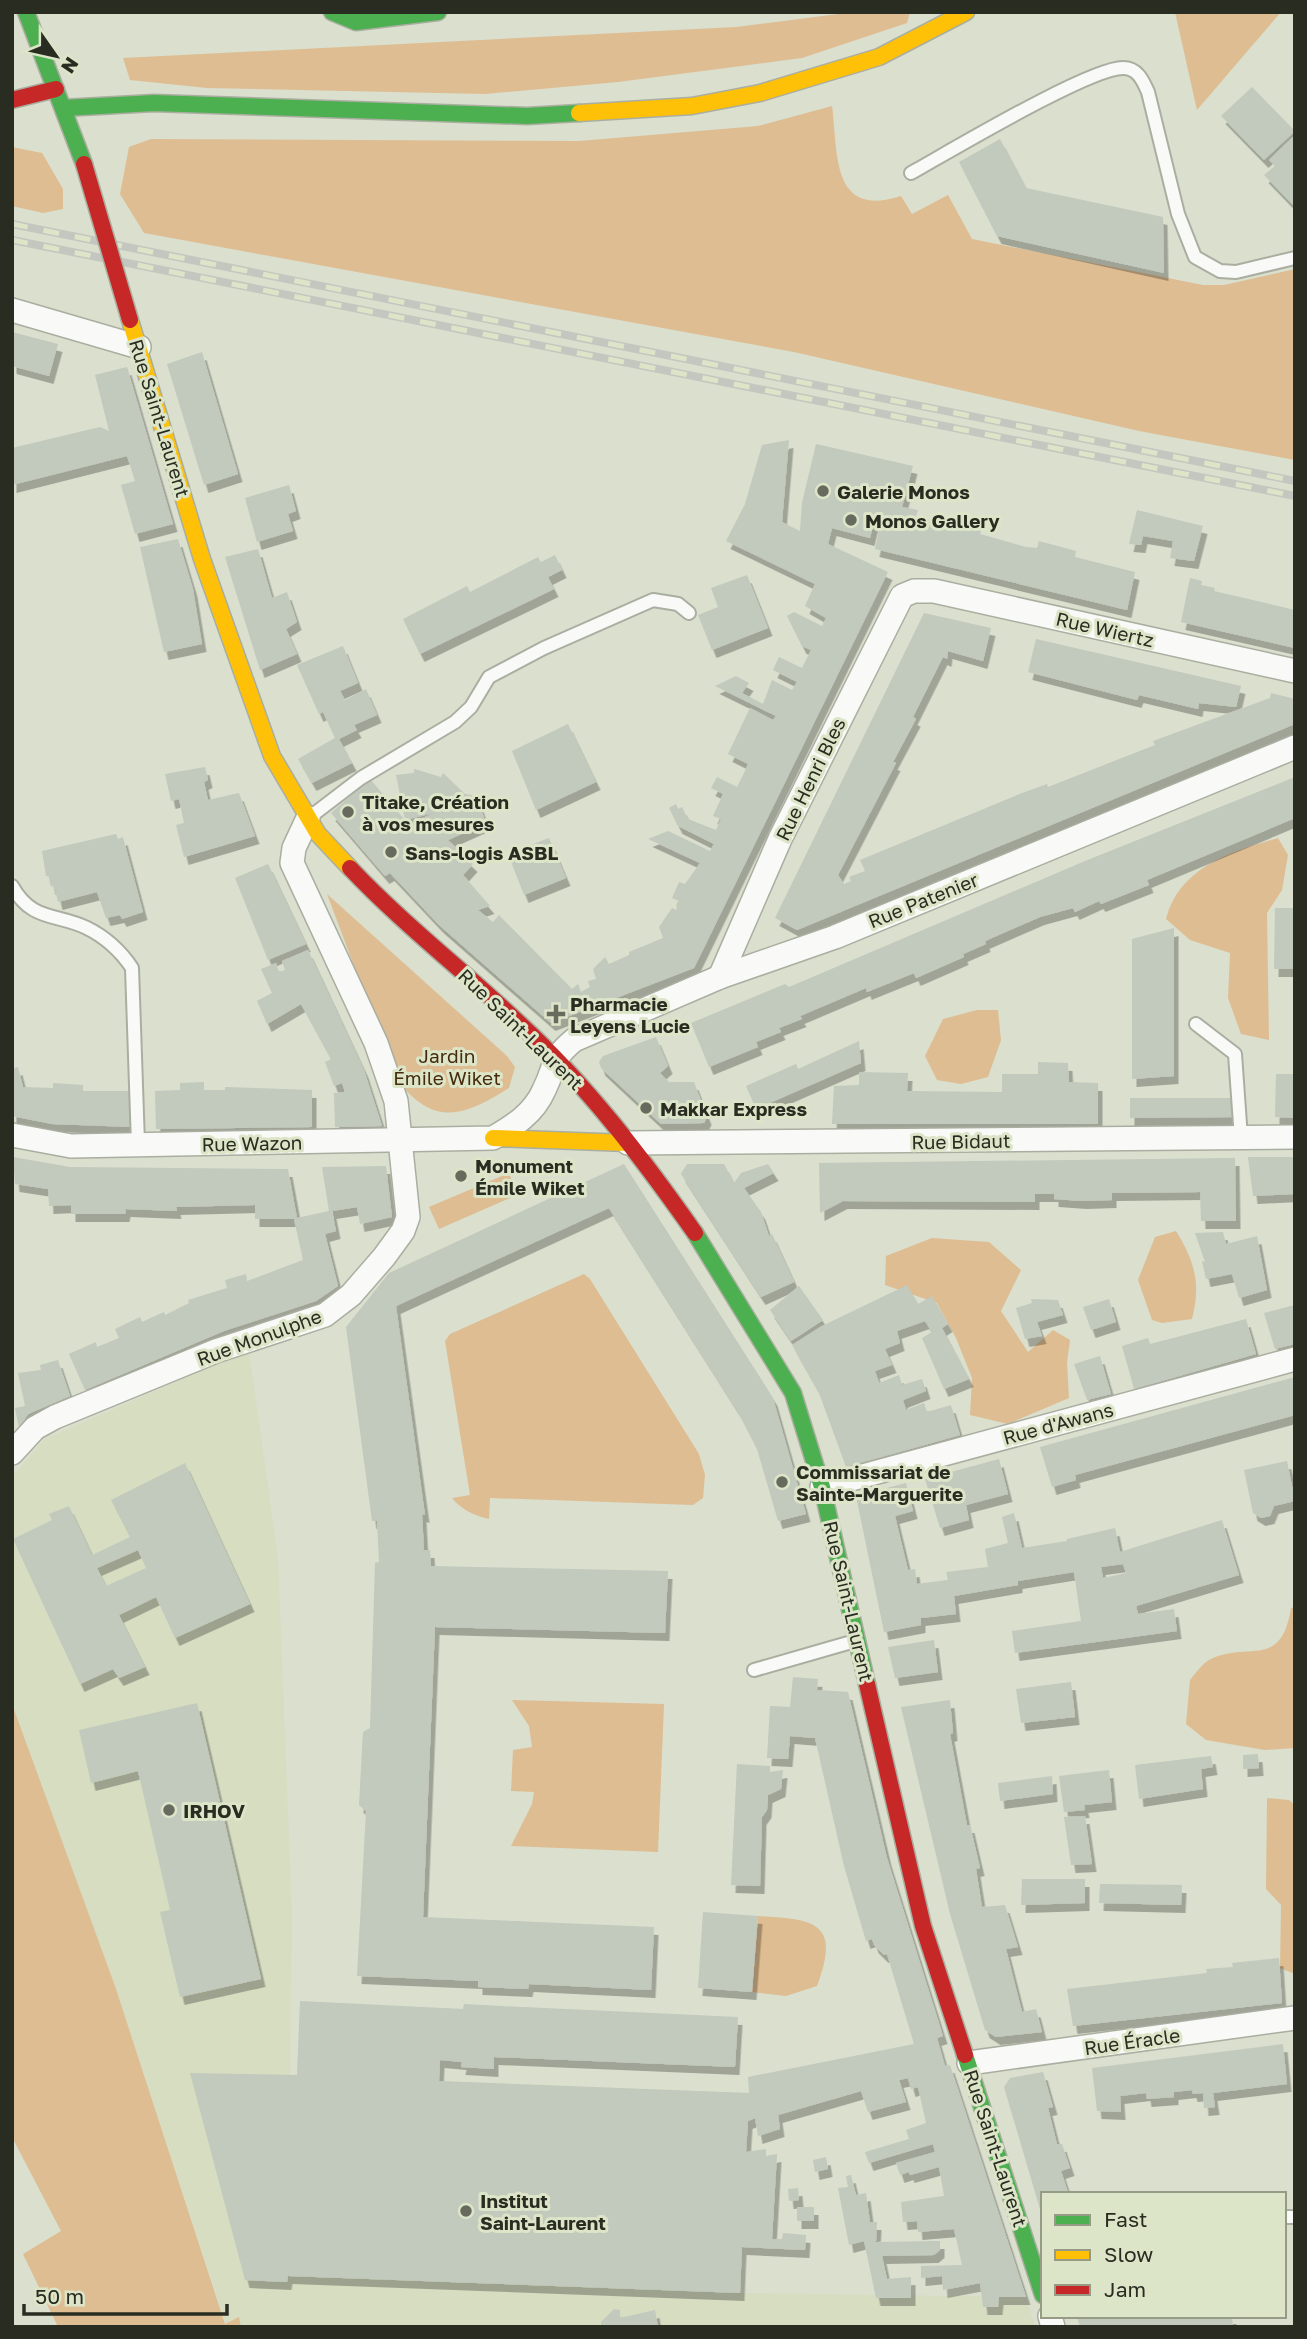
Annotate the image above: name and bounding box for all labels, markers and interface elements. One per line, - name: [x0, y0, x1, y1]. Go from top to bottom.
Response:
- north arrow: [21, 21, 91, 91]
- text: N: [57, 53, 84, 78]
- street label: Rue Saint-Laurent: [125, 336, 195, 500]
- place label: Galerie Monos: [837, 480, 970, 503]
- marker: Galerie Monos: [815, 483, 831, 499]
- place label: Monos Gallery: [865, 509, 1000, 532]
- marker: Monos Gallery: [843, 512, 859, 528]
- street label: Rue Wiertz: [1054, 607, 1156, 651]
- street label: Rue Henri Bles: [770, 714, 850, 844]
- place label: Titake, Création à vos mesures: [362, 790, 509, 835]
- marker: Titake, Création à vos mesures: [340, 804, 356, 820]
- place label: Sans-logis ASBL: [405, 841, 558, 864]
- marker: Sans-logis ASBL: [383, 844, 399, 860]
- street label: Rue Patenier: [865, 867, 982, 932]
- street label: Rue Saint-Laurent: [454, 964, 588, 1094]
- place label: Pharmacie Leyens Lucie: [570, 992, 690, 1037]
- marker: Pharmacie Leyens Lucie: [548, 1006, 564, 1022]
- park label: Jardin Émile Wiket: [393, 1044, 501, 1089]
- place label: Makkar Express: [660, 1097, 807, 1120]
- marker: Makkar Express: [638, 1100, 654, 1116]
- street label: Rue Bidaut: [911, 1129, 1011, 1153]
- street label: Rue Wazon: [201, 1131, 303, 1155]
- place label: Monument Émile Wiket: [475, 1154, 585, 1199]
- marker: Monument Émile Wiket: [453, 1168, 469, 1184]
- street label: Rue Monulphe: [193, 1304, 325, 1370]
- street label: Rue d'Awans: [1000, 1397, 1116, 1449]
- place label: Commissariat de Sainte-Marguerite: [796, 1460, 963, 1505]
- marker: Commissariat de Sainte-Marguerite: [774, 1474, 790, 1490]
- street label: Rue Saint-Laurent: [819, 1518, 879, 1684]
- place label: IRHOV: [183, 1799, 245, 1822]
- marker: IRHOV: [161, 1802, 177, 1818]
- street label: Rue Éracle: [1083, 2023, 1181, 2059]
- street label: Rue Saint-Laurent: [960, 2066, 1032, 2230]
- place label: Institut Saint-Laurent: [480, 2189, 606, 2234]
- legend: [1041, 2192, 1286, 2318]
- marker: Institut Saint-Laurent: [458, 2203, 474, 2219]
- text: Fast: [1104, 2206, 1147, 2232]
- text: Slow: [1104, 2241, 1153, 2267]
- scale bar: [24, 2272, 228, 2316]
- text: Jam: [1104, 2276, 1146, 2302]
- text: 50 m: [35, 2283, 84, 2309]

